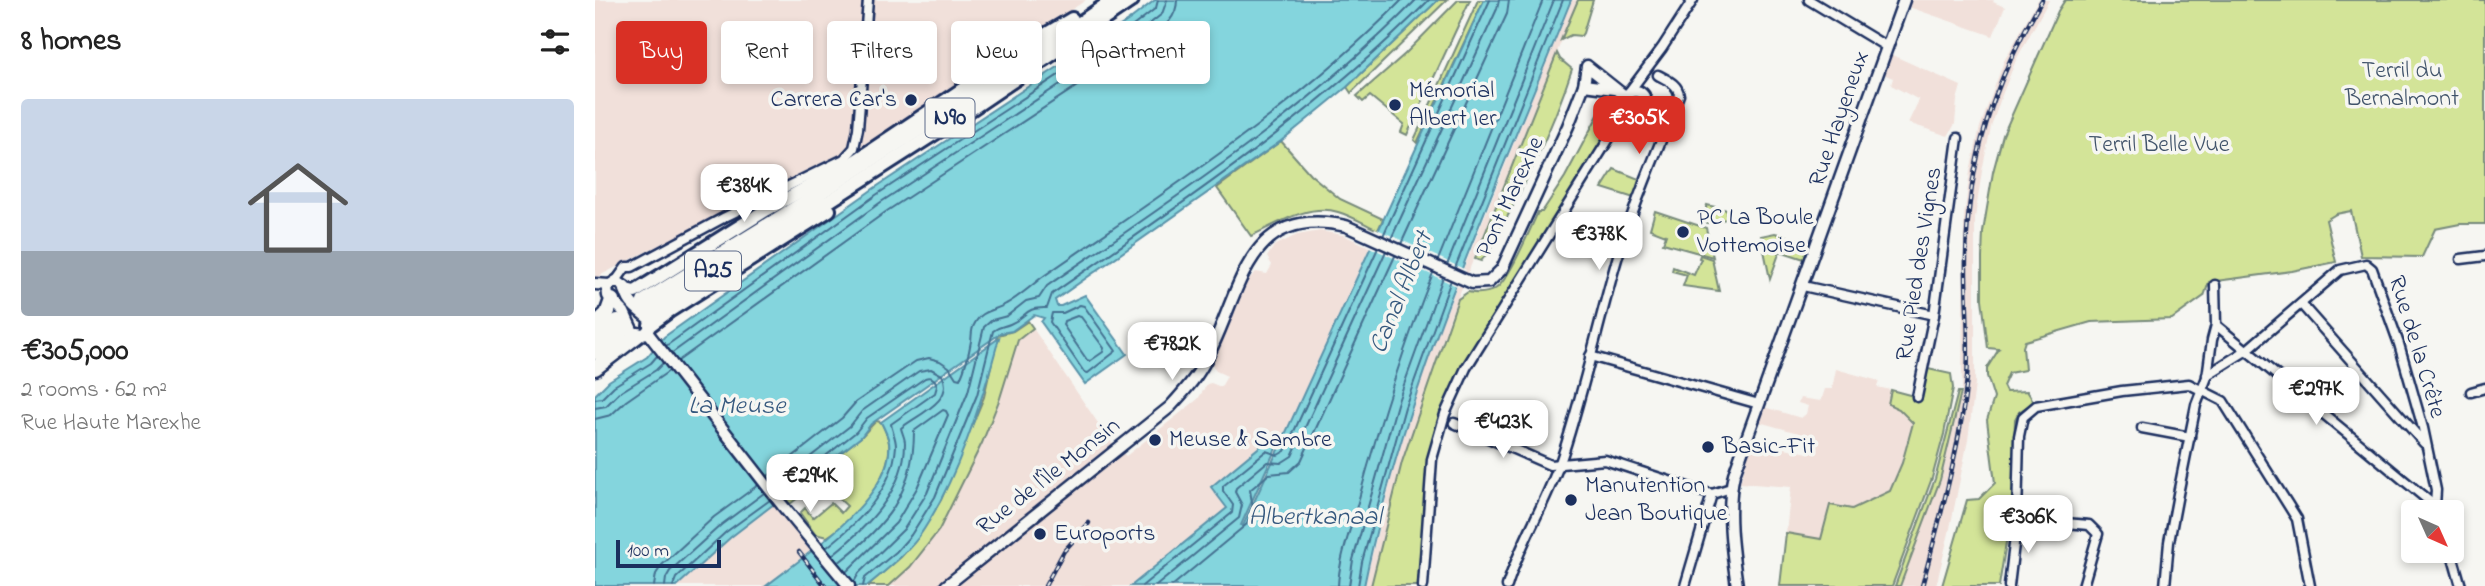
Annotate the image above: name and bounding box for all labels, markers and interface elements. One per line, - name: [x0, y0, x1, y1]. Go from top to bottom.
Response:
- text: 8 homes: [21, 20, 122, 64]
- chip: Buy: [616, 21, 707, 84]
- chip: Rent: [721, 21, 813, 84]
- chip: Filters: [827, 21, 937, 84]
- chip: New: [951, 21, 1042, 84]
- chip: Apartment: [1056, 21, 1210, 84]
- icon: filters: [536, 23, 574, 61]
- street label: Rue Hayeneux: [1800, 46, 1881, 192]
- park label: Terril du Bernalmont: [2344, 54, 2459, 117]
- place label: Mémorial Albert Ier: [1409, 74, 1497, 137]
- place label: Carrera Car's: [771, 83, 897, 118]
- marker: Carrera Car's: [903, 92, 919, 108]
- pin: €305K: [1590, 96, 1688, 156]
- marker: Mémorial Albert Ier: [1387, 97, 1403, 113]
- road number: N90: [925, 99, 975, 138]
- text: €305K: [1609, 102, 1669, 135]
- park label: Terril Belle Vue: [2088, 128, 2230, 163]
- street label: Pont Marexhe: [1468, 131, 1554, 263]
- icon: home: [235, 145, 361, 271]
- pin: €384K: [695, 164, 793, 224]
- street label: Rue Pied des Vignes: [1887, 165, 1953, 363]
- text: €384K: [717, 170, 771, 203]
- place label: PC La Boule Vottemoise: [1696, 201, 1814, 264]
- pin: €378K: [1550, 212, 1648, 272]
- text: €378K: [1572, 218, 1626, 251]
- water label: Canal Albert: [1360, 224, 1445, 360]
- marker: PC La Boule Vottemoise: [1675, 224, 1691, 240]
- road number: A25: [685, 252, 741, 290]
- street label: Rue de la Crête: [2378, 272, 2454, 423]
- pin: €782K: [1123, 322, 1221, 382]
- text: €782K: [1144, 328, 1200, 361]
- text: €305,000: [21, 330, 128, 374]
- pin: €297K: [2267, 368, 2365, 427]
- text: €297K: [2288, 373, 2344, 406]
- text: 2 rooms · 62 m²: [21, 374, 167, 407]
- water label: La Meuse: [688, 388, 787, 426]
- pin: €423K: [1454, 400, 1552, 460]
- text: €423K: [1474, 406, 1532, 439]
- text: Rue Haute Marexhe: [21, 407, 201, 440]
- street label: Rue de l'Île Monsin: [970, 410, 1128, 544]
- place label: Meuse & Sambre: [1169, 423, 1332, 458]
- place label: Basic-Fit: [1721, 430, 1815, 465]
- marker: Meuse & Sambre: [1147, 432, 1163, 448]
- marker: Basic-Fit: [1700, 439, 1716, 455]
- pin: €294K: [761, 454, 859, 514]
- text: €294K: [782, 460, 838, 493]
- place label: Manutention Jean Boutique: [1585, 469, 1728, 532]
- marker: Manutention Jean Boutique: [1563, 492, 1579, 508]
- pin: €306K: [1979, 496, 2077, 555]
- water label: Albertkanaal: [1248, 499, 1384, 537]
- north arrow: [2401, 500, 2464, 564]
- map controls: [2401, 500, 2464, 563]
- text: €306K: [2000, 501, 2056, 534]
- place label: Euroports: [1054, 517, 1155, 552]
- marker: Euroports: [1032, 526, 1048, 542]
- scale bar: [616, 537, 721, 569]
- text: 100 m: [627, 538, 669, 565]

